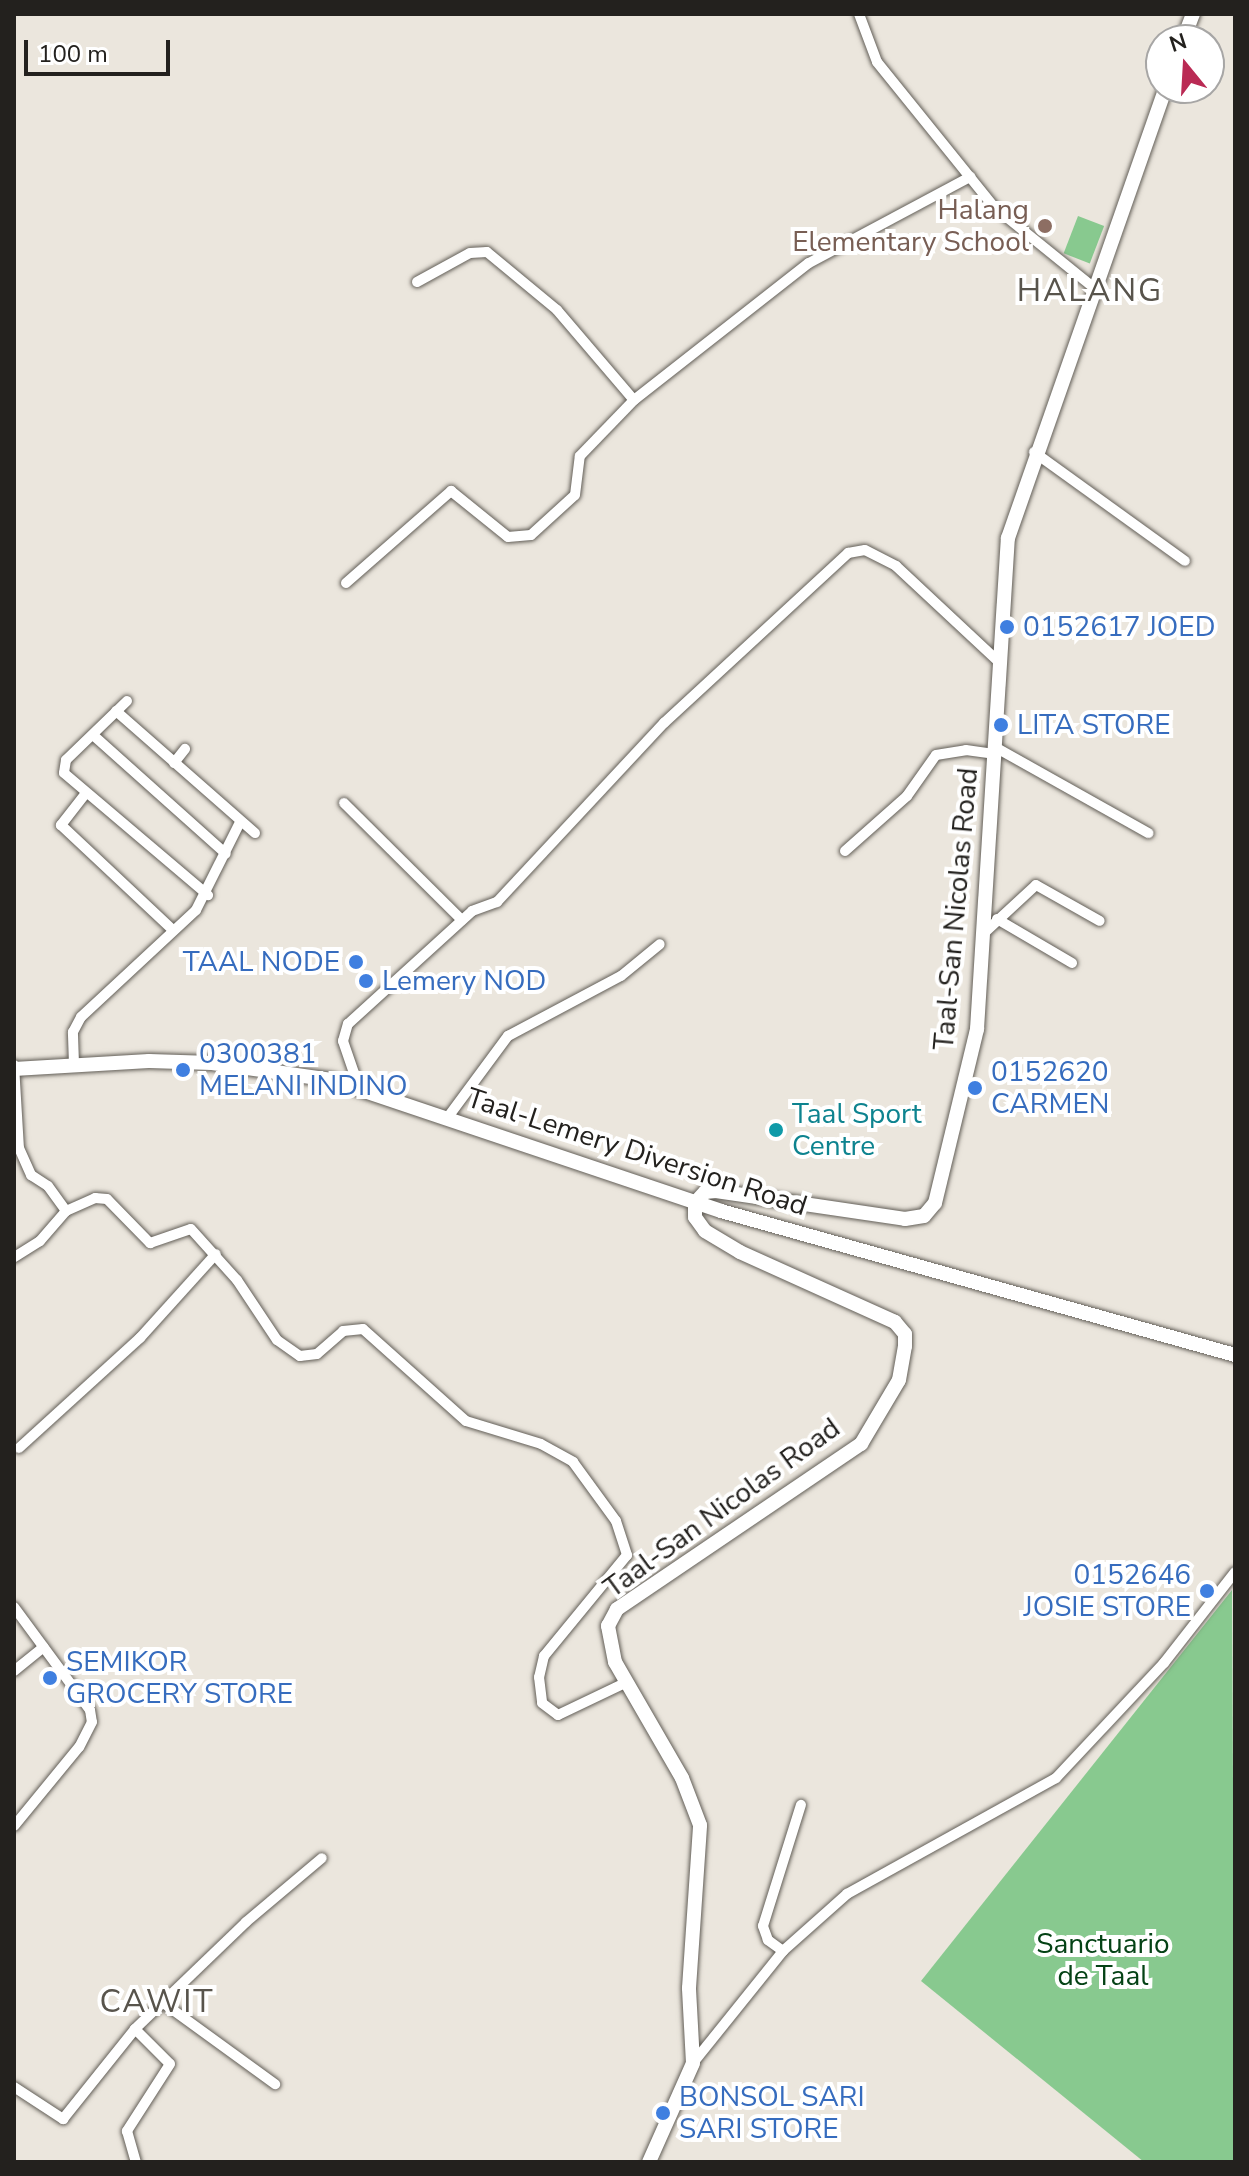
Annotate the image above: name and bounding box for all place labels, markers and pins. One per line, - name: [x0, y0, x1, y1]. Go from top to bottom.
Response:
- place label: Halang Elementary School: [792, 193, 1029, 259]
- marker: Halang Elementary School: [1036, 217, 1054, 235]
- place label: 0152617 JOED: [1023, 610, 1215, 644]
- marker: 0152617 JOED: [998, 618, 1016, 636]
- place label: LITA STORE: [1017, 708, 1171, 742]
- marker: LITA STORE: [992, 716, 1010, 734]
- place label: TAAL NODE: [183, 945, 340, 979]
- marker: TAAL NODE: [347, 953, 365, 971]
- place label: Lemery NOD: [382, 964, 546, 998]
- marker: Lemery NOD: [357, 972, 375, 990]
- place label: 0300381 MELANI INDINO: [199, 1037, 407, 1103]
- place label: 0152620 CARMEN: [991, 1055, 1109, 1121]
- marker: 0300381 MELANI INDINO: [174, 1061, 192, 1079]
- marker: 0152620 CARMEN: [966, 1079, 984, 1097]
- place label: Taal Sport Centre: [792, 1097, 922, 1163]
- marker: Taal Sport Centre: [767, 1121, 785, 1139]
- place label: 0152646 JOSIE STORE: [1024, 1558, 1191, 1624]
- marker: 0152646 JOSIE STORE: [1198, 1582, 1216, 1600]
- place label: SEMIKOR GROCERY STORE: [66, 1645, 293, 1711]
- marker: SEMIKOR GROCERY STORE: [41, 1669, 59, 1687]
- place label: BONSOL SARI SARI STORE: [679, 2080, 865, 2146]
- marker: BONSOL SARI SARI STORE: [654, 2104, 672, 2122]

